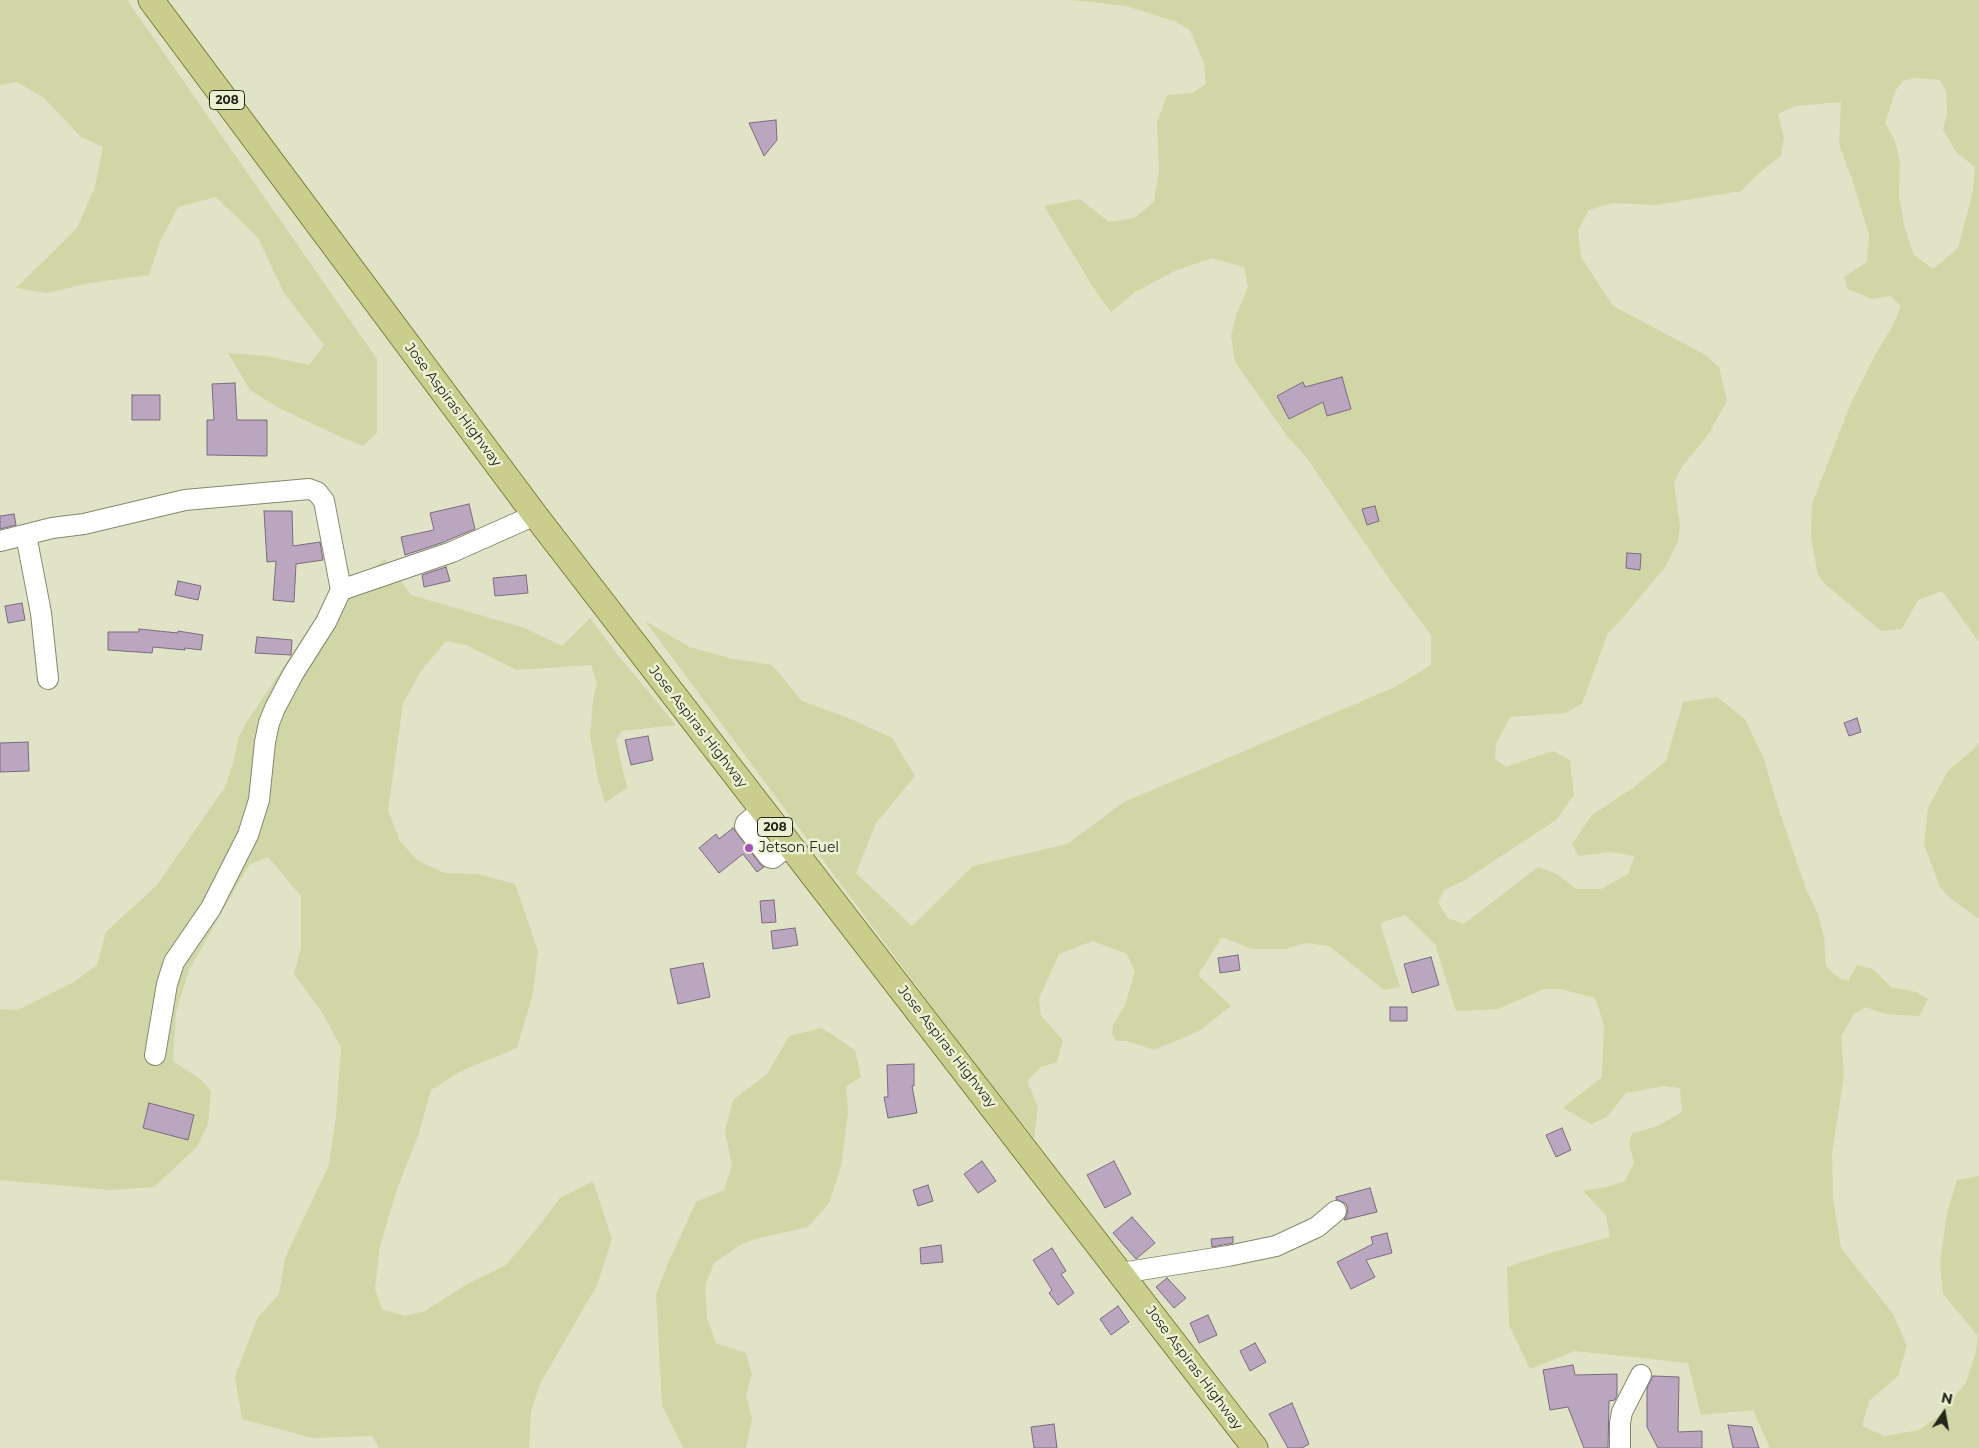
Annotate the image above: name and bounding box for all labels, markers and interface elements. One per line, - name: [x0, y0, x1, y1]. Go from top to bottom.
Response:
- road number: 208: [210, 90, 244, 110]
- street label: Jose Aspiras Highway: [401, 340, 505, 470]
- street label: Jose Aspiras Highway: [645, 663, 751, 791]
- road number: 208: [758, 818, 792, 836]
- place label: Jetson Fuel: [759, 840, 839, 856]
- marker: Jetson Fuel: [743, 842, 755, 854]
- street label: Jose Aspiras Highway: [894, 983, 1000, 1111]
- street label: Jose Aspiras Highway: [1142, 1303, 1246, 1433]
- north arrow: [1919, 1388, 1969, 1438]
- text: N: [1940, 1388, 1955, 1408]

